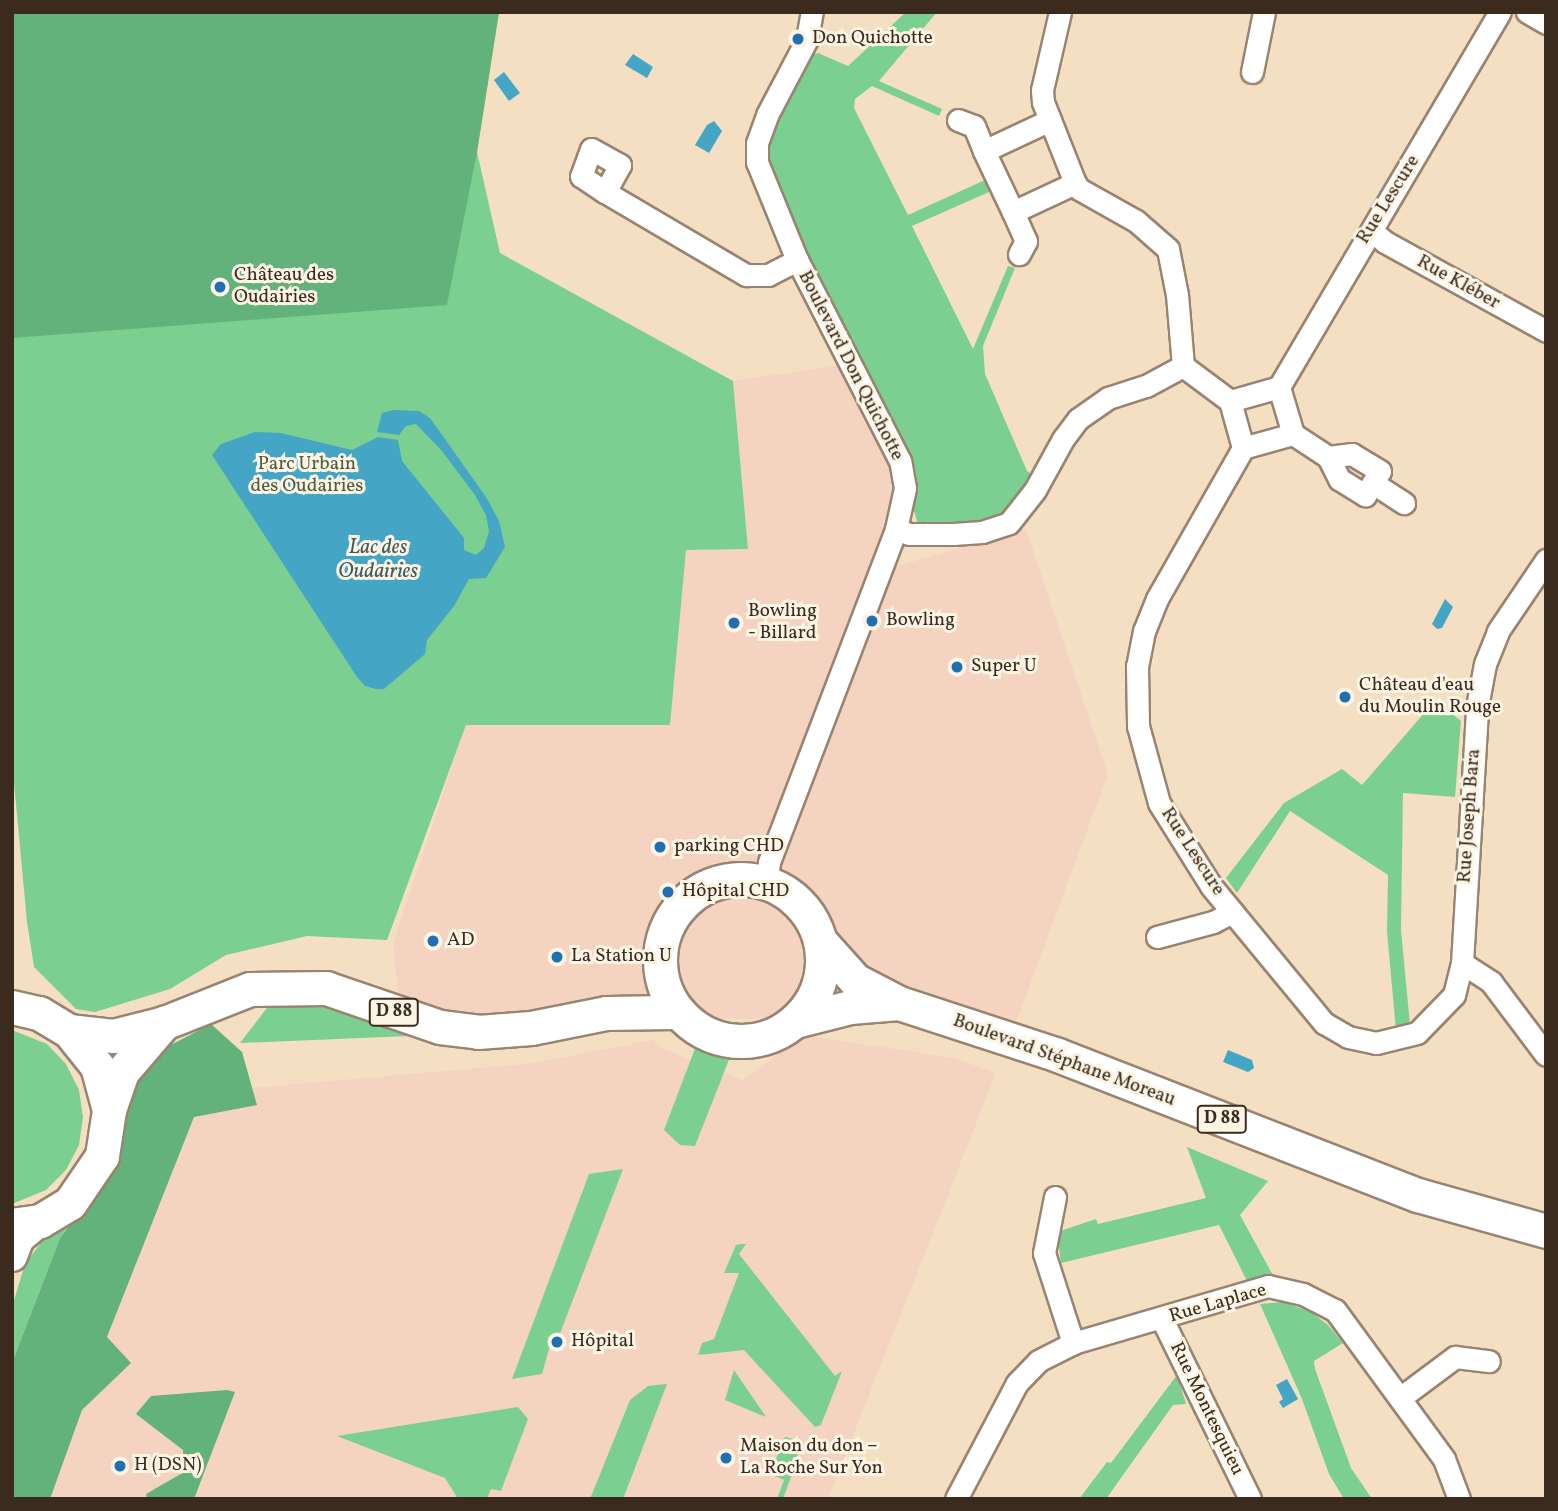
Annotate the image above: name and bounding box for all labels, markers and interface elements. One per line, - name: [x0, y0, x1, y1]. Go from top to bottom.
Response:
- place label: Don Quichotte: [812, 28, 933, 50]
- marker: Don Quichotte: [790, 31, 806, 47]
- street label: Rue Lescure: [1353, 151, 1425, 249]
- street label: Rue Kléber: [1412, 251, 1504, 315]
- place label: Château des Oudairies: [234, 265, 334, 309]
- street label: Boulevard Don Quichotte: [792, 267, 908, 465]
- marker: Château des Oudairies: [212, 279, 228, 295]
- park label: Parc Urbain des Oudairies: [251, 454, 363, 498]
- water label: Lac des Oudairies: [338, 535, 418, 585]
- place label: Bowling - Billard: [748, 601, 817, 645]
- place label: Bowling: [886, 610, 955, 632]
- marker: Bowling: [864, 613, 880, 629]
- marker: Bowling - Billard: [726, 615, 742, 631]
- place label: Super U: [971, 656, 1037, 678]
- marker: Super U: [949, 659, 965, 675]
- place label: Château d'eau du Moulin Rouge: [1359, 675, 1501, 719]
- marker: Château d'eau du Moulin Rouge: [1337, 689, 1353, 705]
- street label: Rue Joseph Bara: [1454, 748, 1486, 884]
- street label: Rue Lescure: [1155, 804, 1229, 900]
- place label: parking CHD: [674, 836, 784, 858]
- marker: parking CHD: [652, 839, 668, 855]
- place label: Hôpital CHD: [682, 881, 789, 903]
- marker: Hôpital CHD: [660, 884, 676, 900]
- place label: AD: [447, 930, 474, 952]
- marker: AD: [425, 933, 441, 949]
- place label: La Station U: [571, 946, 672, 968]
- marker: La Station U: [549, 949, 565, 965]
- road number: D 88: [368, 998, 420, 1027]
- street label: Boulevard Stéphane Moreau: [950, 1010, 1178, 1112]
- road number: D 88: [1196, 1104, 1248, 1134]
- street label: Rue Laplace: [1167, 1279, 1269, 1329]
- place label: Hôpital: [571, 1331, 634, 1353]
- marker: Hôpital: [549, 1334, 565, 1350]
- street label: Rue Montesquieu: [1164, 1339, 1248, 1479]
- place label: Maison du don – La Roche Sur Yon: [740, 1436, 883, 1480]
- marker: Maison du don – La Roche Sur Yon: [718, 1450, 734, 1466]
- place label: H (DSN): [134, 1455, 202, 1477]
- marker: H (DSN): [112, 1458, 128, 1474]

